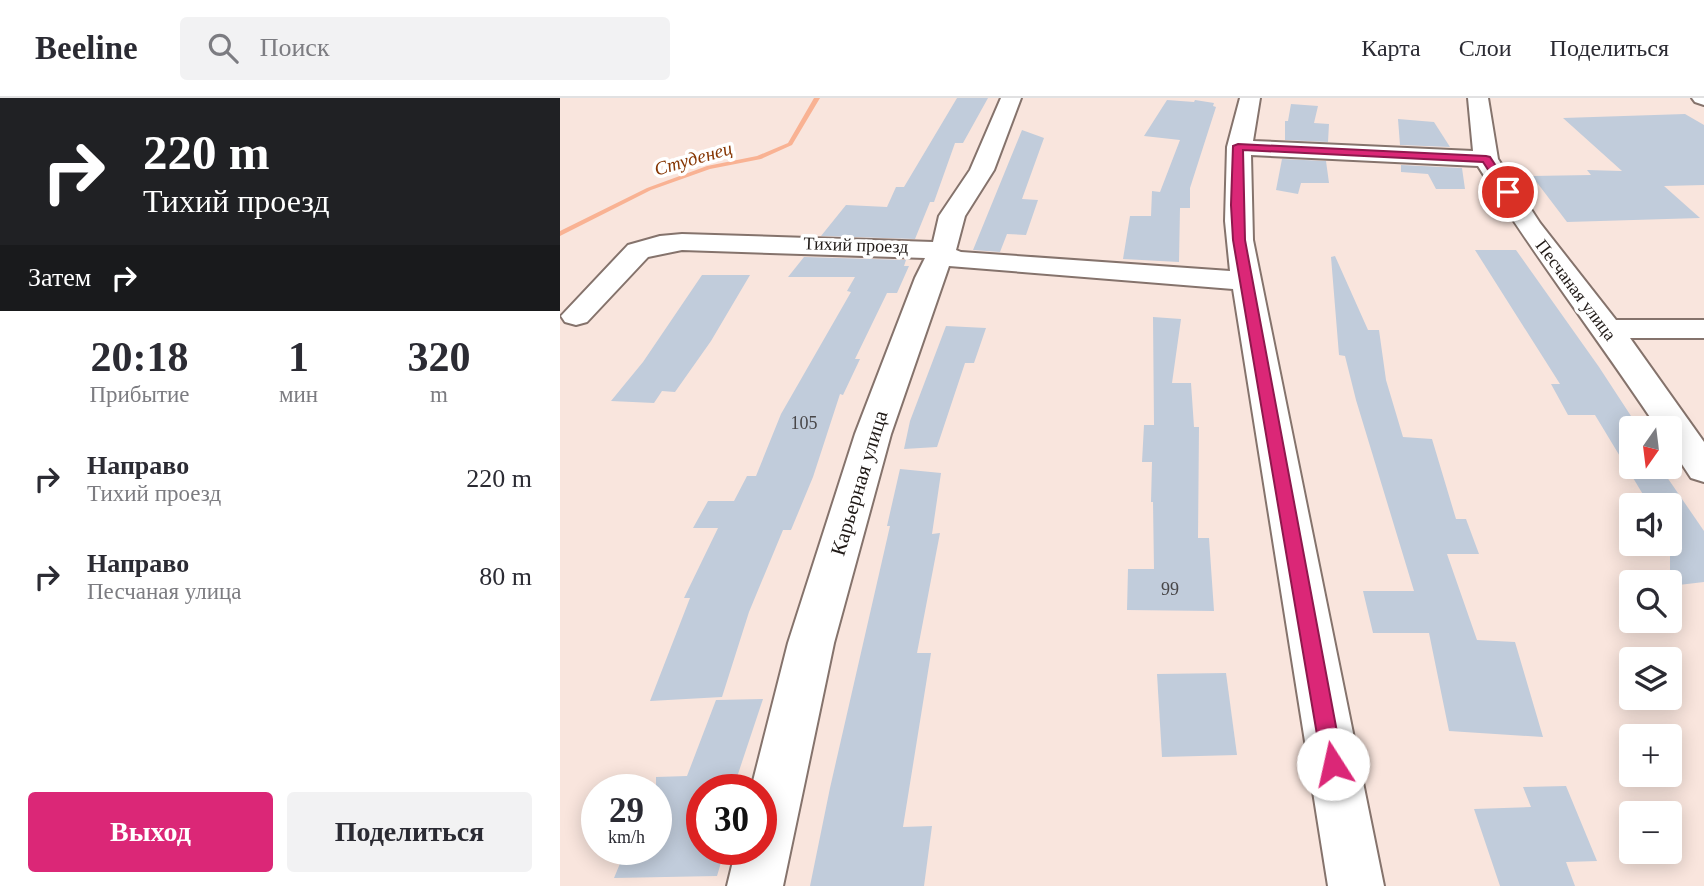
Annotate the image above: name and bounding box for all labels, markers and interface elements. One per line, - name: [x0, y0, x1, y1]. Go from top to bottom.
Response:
- search box: [180, 17, 670, 80]
- icon: search: [204, 29, 242, 67]
- text: Beeline: [35, 30, 138, 66]
- text: Поиск: [260, 33, 330, 62]
- text: Карта: [1361, 35, 1421, 61]
- text: Слои: [1459, 35, 1512, 61]
- text: Поделиться: [1550, 35, 1669, 61]
- text: 220 m: [143, 125, 270, 180]
- icon: right: [28, 126, 119, 217]
- water label: Студенец: [652, 137, 735, 180]
- pin: [1478, 162, 1538, 222]
- icon: arrive: [1489, 173, 1527, 211]
- text: Тихий проезд: [143, 183, 330, 219]
- street label: Тихий проезд: [803, 233, 909, 257]
- street label: Песчаная улица: [1532, 236, 1620, 344]
- icon: right: [105, 259, 143, 297]
- text: Затем: [28, 263, 91, 292]
- text: 20:18: [90, 334, 188, 380]
- text: 1: [288, 334, 309, 380]
- text: 320: [408, 334, 471, 380]
- text: Прибытие: [89, 382, 190, 407]
- text: мин: [279, 382, 318, 407]
- text: m: [430, 382, 448, 407]
- street label: Карьерная улица: [826, 407, 893, 558]
- house number: 105: [791, 413, 818, 433]
- north arrow: [1619, 416, 1682, 480]
- map controls: [1619, 416, 1682, 864]
- text: Направо: [87, 451, 189, 480]
- icon: right: [28, 460, 66, 498]
- text: 220 m: [466, 464, 532, 493]
- text: Тихий проезд: [87, 481, 221, 506]
- button: sound: [1619, 493, 1682, 556]
- text: Направо: [87, 549, 189, 578]
- icon: right: [28, 558, 66, 596]
- text: 80 m: [479, 562, 532, 591]
- button: search: [1619, 570, 1682, 633]
- text: Песчаная улица: [87, 579, 242, 604]
- house number: 99: [1161, 579, 1179, 599]
- button: layers: [1619, 647, 1682, 710]
- button: +: [1619, 724, 1682, 787]
- position arrow: [1296, 727, 1370, 801]
- speed limit sign: 30: [686, 774, 777, 865]
- text: 29: [609, 791, 644, 830]
- button: Выход: [28, 792, 273, 872]
- button: Поделиться: [287, 792, 532, 872]
- button: −: [1619, 801, 1682, 864]
- text: km/h: [608, 827, 645, 847]

